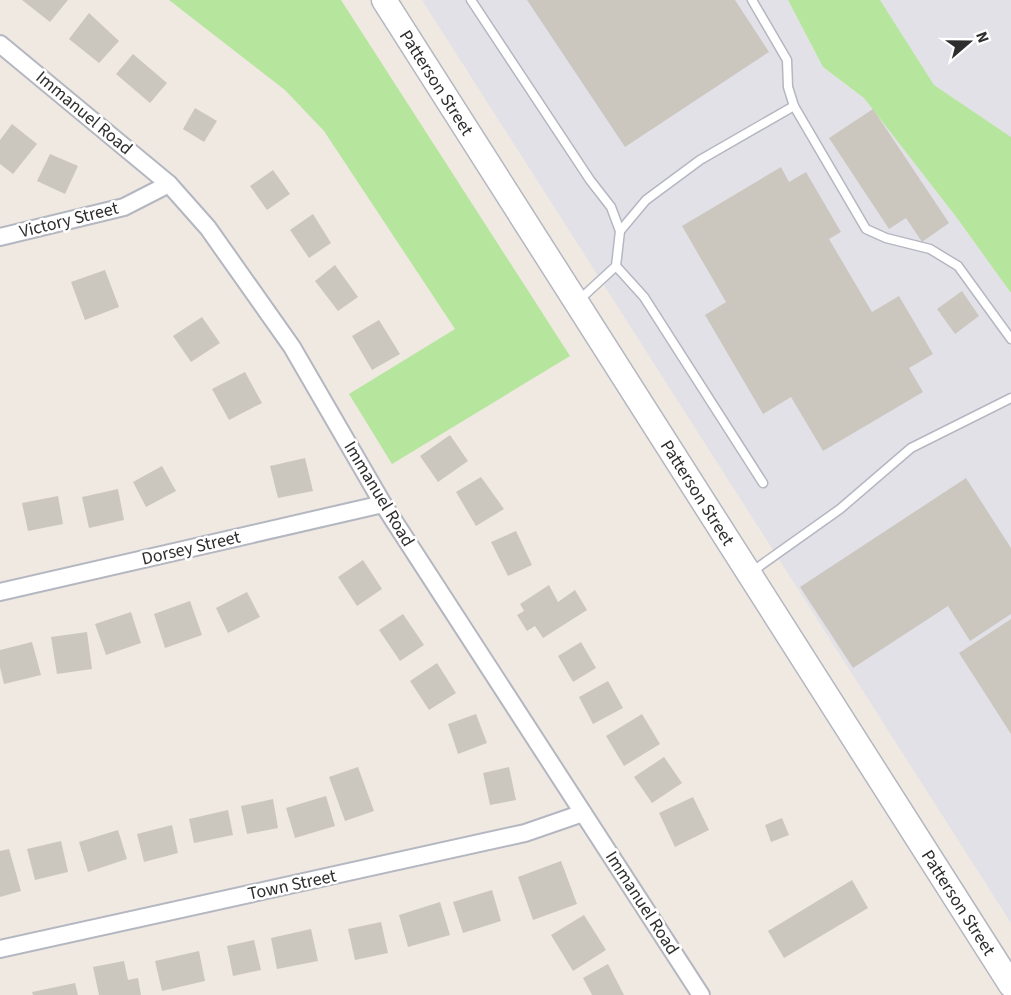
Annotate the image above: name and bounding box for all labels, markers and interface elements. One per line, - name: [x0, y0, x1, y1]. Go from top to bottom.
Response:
- north arrow: [939, 12, 999, 72]
- street label: Patterson Street: [394, 25, 480, 140]
- text: N: [970, 28, 994, 46]
- street label: Immanuel Road: [30, 65, 138, 161]
- street label: Victory Street: [17, 196, 121, 244]
- street label: Patterson Street: [655, 435, 741, 550]
- street label: Immanuel Road: [338, 437, 420, 551]
- street label: Dorsey Street: [139, 524, 243, 572]
- street label: Patterson Street: [916, 845, 1002, 960]
- street label: Immanuel Road: [599, 846, 685, 960]
- street label: Town Street: [246, 863, 338, 907]

